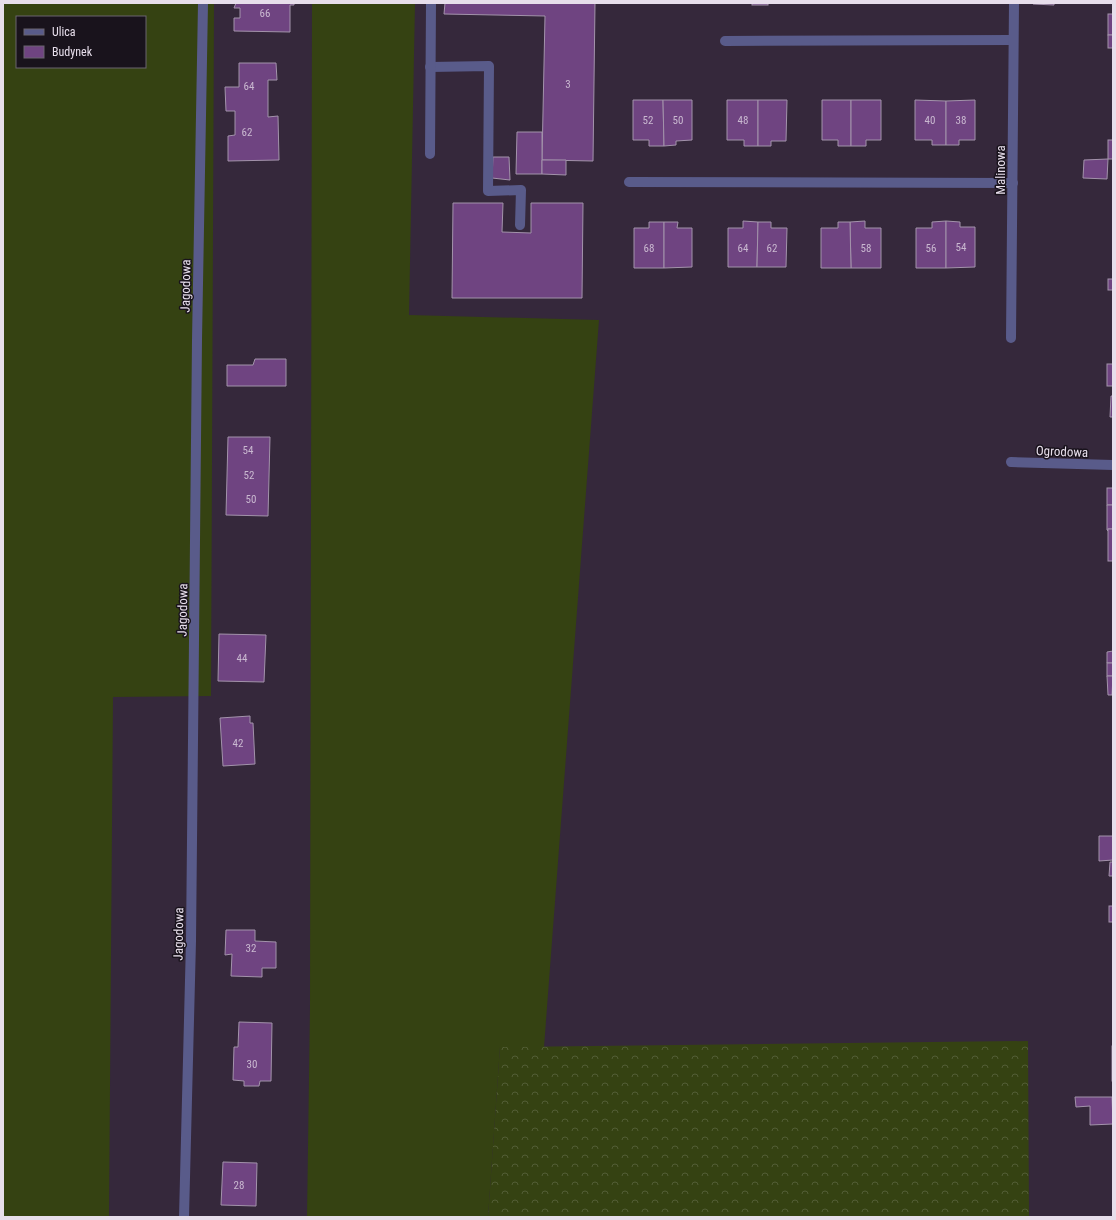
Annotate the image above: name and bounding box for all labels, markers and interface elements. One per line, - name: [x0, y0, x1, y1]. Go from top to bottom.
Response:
- house number: 66: [260, 7, 270, 20]
- legend: [16, 16, 146, 68]
- text: Ulica: [52, 25, 76, 39]
- text: Budynek: [52, 45, 93, 59]
- house number: 3: [565, 78, 571, 91]
- house number: 64: [244, 80, 255, 93]
- house number: 52: [643, 114, 653, 127]
- house number: 50: [673, 114, 683, 127]
- house number: 48: [738, 114, 748, 127]
- house number: 40: [925, 114, 935, 127]
- house number: 38: [956, 114, 966, 127]
- house number: 62: [242, 126, 252, 139]
- street label: Malinowa: [993, 145, 1008, 195]
- house number: 54: [956, 241, 967, 254]
- house number: 68: [644, 242, 654, 255]
- house number: 64: [738, 242, 749, 255]
- house number: 62: [767, 242, 777, 255]
- house number: 58: [861, 242, 871, 255]
- house number: 56: [926, 242, 936, 255]
- street label: Jagodowa: [178, 259, 193, 313]
- street label: Ogrodowa: [1036, 443, 1088, 460]
- house number: 54: [243, 444, 254, 457]
- house number: 52: [244, 469, 254, 482]
- house number: 50: [246, 493, 256, 506]
- street label: Jagodowa: [175, 583, 190, 637]
- house number: 44: [237, 652, 248, 665]
- house number: 42: [233, 737, 243, 750]
- street label: Jagodowa: [171, 907, 186, 961]
- house number: 32: [246, 942, 256, 955]
- house number: 30: [247, 1058, 257, 1071]
- house number: 28: [234, 1179, 244, 1192]

